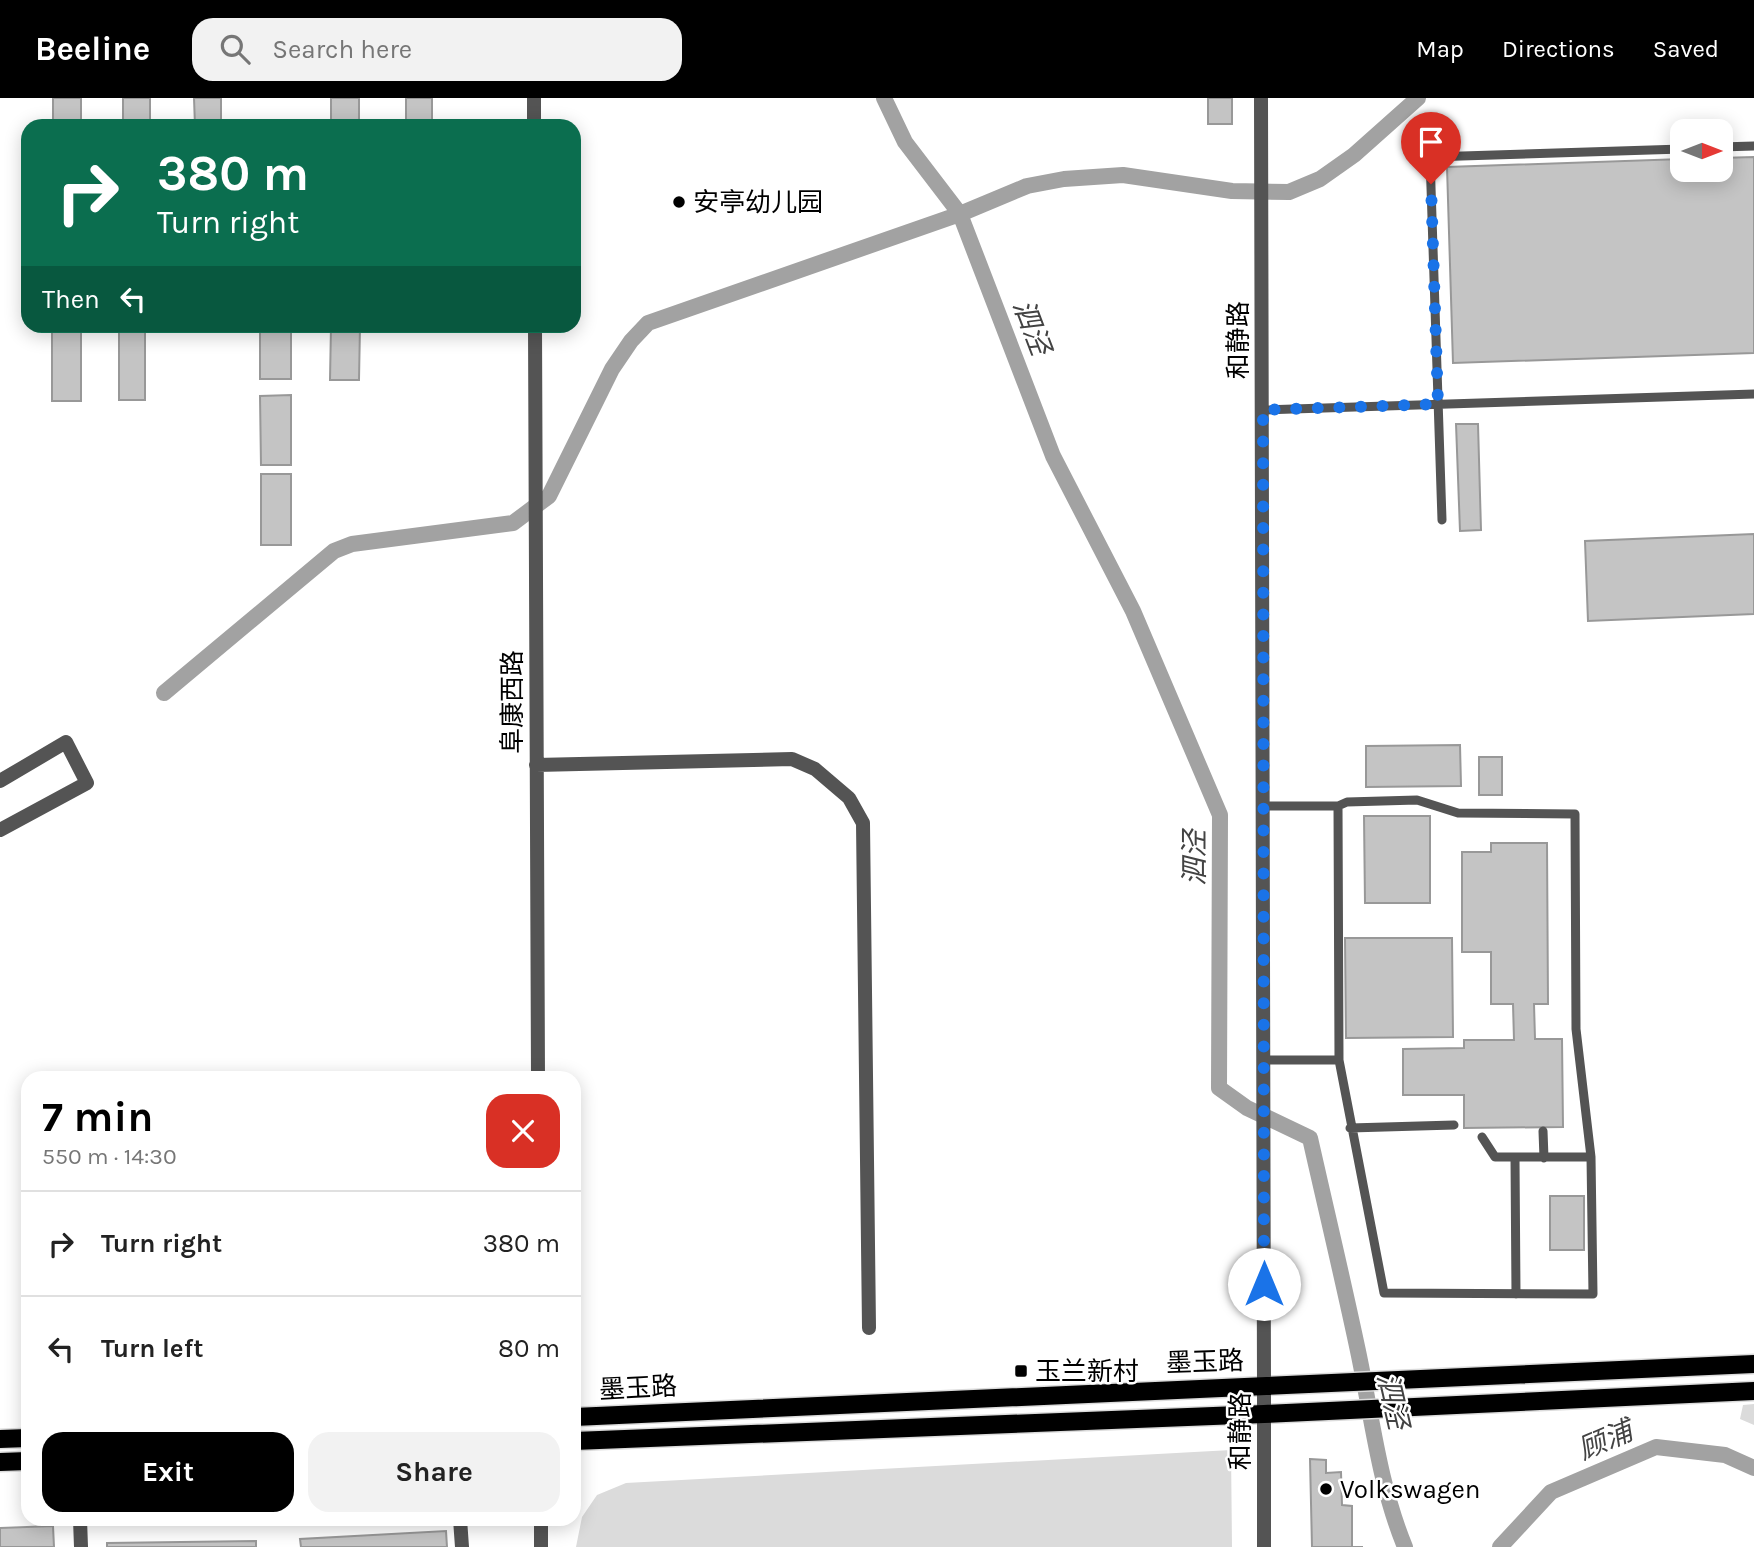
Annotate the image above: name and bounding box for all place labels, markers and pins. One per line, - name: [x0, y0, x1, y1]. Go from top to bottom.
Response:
- pin: [1401, 112, 1461, 184]
- place label: 安亭幼儿园: [693, 187, 823, 218]
- marker: 安亭幼儿园: [671, 194, 687, 210]
- place label: 玉兰新村: [1035, 1356, 1139, 1387]
- marker: 玉兰新村: [1013, 1363, 1029, 1379]
- place label: Volkswagen: [1340, 1474, 1480, 1505]
- marker: Volkswagen: [1318, 1481, 1334, 1497]

